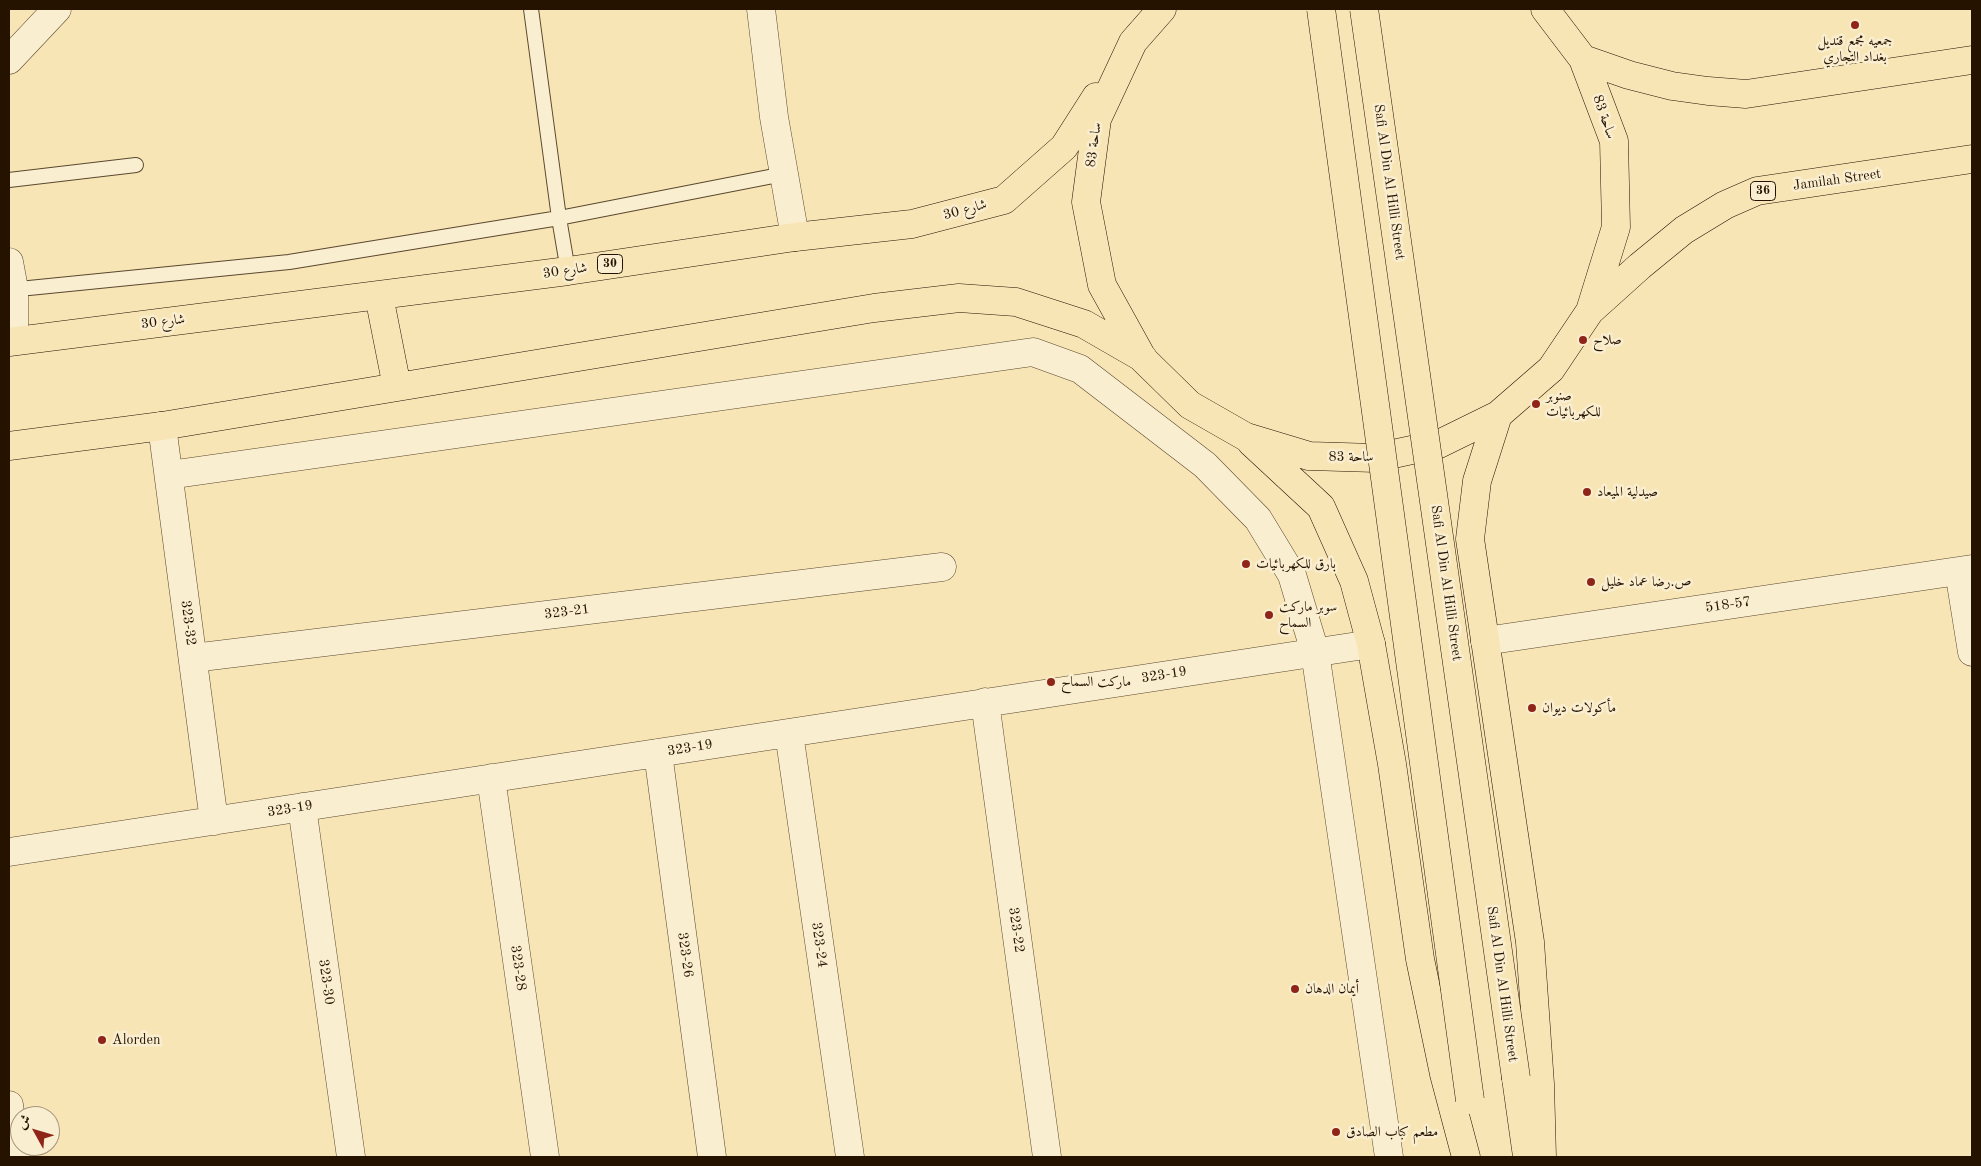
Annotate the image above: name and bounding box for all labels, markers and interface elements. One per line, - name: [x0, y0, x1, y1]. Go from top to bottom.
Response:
- marker: جمعيه مجمع قنديل بغداد التجاري: [1849, 19, 1861, 31]
- place label: جمعيه مجمع قنديل بغداد التجاري: [1818, 33, 1892, 65]
- street label: ساحة 83: [1589, 93, 1619, 141]
- street label: Safi Al Din Al Hilli Street: [1370, 103, 1408, 261]
- street label: ساحة 83: [1083, 121, 1105, 169]
- street label: Jamilah Street: [1792, 166, 1882, 194]
- road number: 36: [1750, 182, 1776, 200]
- street label: شارع 30: [941, 196, 989, 224]
- road number: 30: [598, 254, 622, 274]
- street label: شارع 30: [542, 260, 588, 282]
- street label: شارع 30: [140, 311, 186, 333]
- place label: صلاح: [1593, 332, 1622, 348]
- marker: صلاح: [1577, 334, 1589, 346]
- place label: صنوبر للكهربائيات: [1546, 388, 1601, 421]
- marker: صنوبر للكهربائيات: [1530, 398, 1542, 410]
- street label: ساحة 83: [1328, 449, 1374, 465]
- place label: صيدلية الميعاد: [1597, 484, 1658, 500]
- marker: صيدلية الميعاد: [1581, 486, 1593, 498]
- street label: Safi Al Din Al Hilli Street: [1427, 504, 1465, 662]
- place label: بارق للكهربائيات: [1256, 556, 1336, 572]
- marker: بارق للكهربائيات: [1240, 558, 1252, 570]
- place label: ص.رضا عماد خليل: [1601, 574, 1691, 590]
- marker: ص.رضا عماد خليل: [1585, 576, 1597, 588]
- street label: 518-57: [1704, 593, 1752, 617]
- street label: 323-32: [177, 599, 199, 647]
- place label: سوبر ماركت السماح: [1279, 599, 1337, 632]
- street label: 323-21: [543, 601, 591, 623]
- marker: سوبر ماركت السماح: [1263, 609, 1275, 621]
- street label: 323-19: [1140, 663, 1188, 687]
- place label: ماركت السماح: [1061, 674, 1131, 690]
- marker: ماركت السماح: [1045, 676, 1057, 688]
- place label: مأكولات ديوان: [1542, 700, 1616, 716]
- marker: مأكولات ديوان: [1526, 702, 1538, 714]
- street label: 323-19: [666, 736, 714, 760]
- street label: 323-19: [266, 797, 314, 821]
- street label: Safi Al Din Al Hilli Street: [1483, 905, 1521, 1063]
- street label: 323-22: [1004, 906, 1028, 954]
- street label: 323-24: [807, 921, 831, 969]
- street label: 323-26: [673, 931, 697, 979]
- street label: 323-28: [506, 944, 530, 992]
- street label: 323-30: [314, 958, 338, 1006]
- place label: أيمان الدهان: [1305, 981, 1359, 997]
- marker: أيمان الدهان: [1289, 983, 1301, 995]
- place label: Alorden: [112, 1032, 160, 1048]
- marker: Alorden: [96, 1034, 108, 1046]
- north arrow: [10, 1106, 60, 1156]
- text: ش: [14, 1112, 34, 1132]
- place label: مطعم كباب الصادق: [1346, 1124, 1438, 1140]
- marker: مطعم كباب الصادق: [1330, 1126, 1342, 1138]

